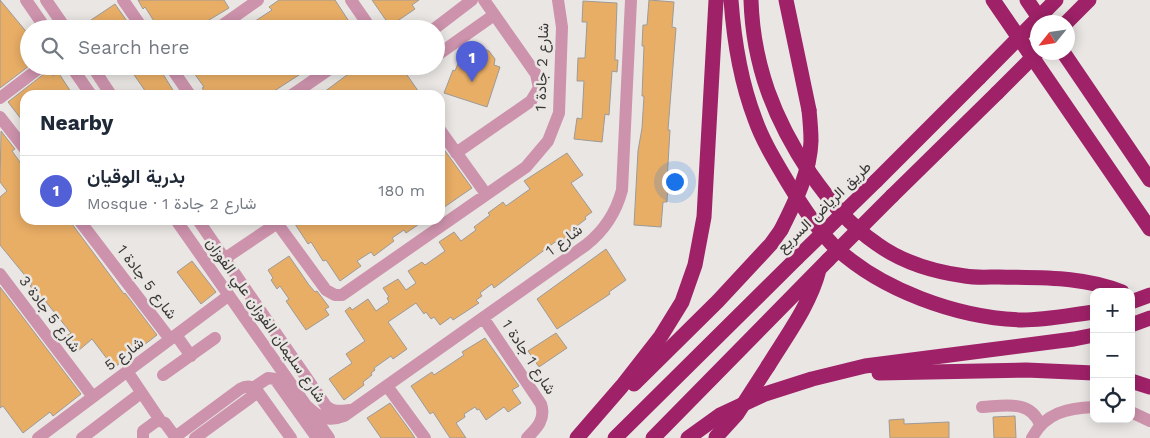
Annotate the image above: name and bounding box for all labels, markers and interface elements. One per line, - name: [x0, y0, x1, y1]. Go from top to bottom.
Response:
- north arrow: [1030, 15, 1075, 60]
- search box: [20, 20, 445, 75]
- street label: شارع 2 جادة 1: [531, 22, 555, 111]
- icon: search: [38, 34, 66, 62]
- text: Search here: [78, 36, 189, 59]
- pin: 1: [456, 41, 488, 82]
- text: Nearby: [40, 110, 113, 135]
- street label: طريق الرياض السريع: [773, 157, 876, 258]
- text: بدرية الوقيان: [87, 165, 185, 188]
- your location: [662, 169, 688, 195]
- text: 1: [53, 181, 59, 200]
- text: 180 m: [378, 181, 425, 200]
- text: Mosque · شارع 2 جادة 1: [87, 194, 256, 213]
- street label: شارع 1: [542, 220, 587, 261]
- street label: شارع سليمان الفوزان علي الفوزان: [199, 234, 330, 408]
- street label: شارع 5 جادة 1: [112, 241, 181, 324]
- street label: شارع 5 جادة 3: [14, 272, 85, 357]
- map controls: [1090, 288, 1135, 423]
- button: +: [1090, 288, 1135, 333]
- street label: شارع 1 جادة 1: [497, 316, 560, 399]
- street label: شارع 5: [101, 333, 148, 376]
- button: −: [1090, 333, 1135, 378]
- button: locate: [1090, 378, 1135, 423]

